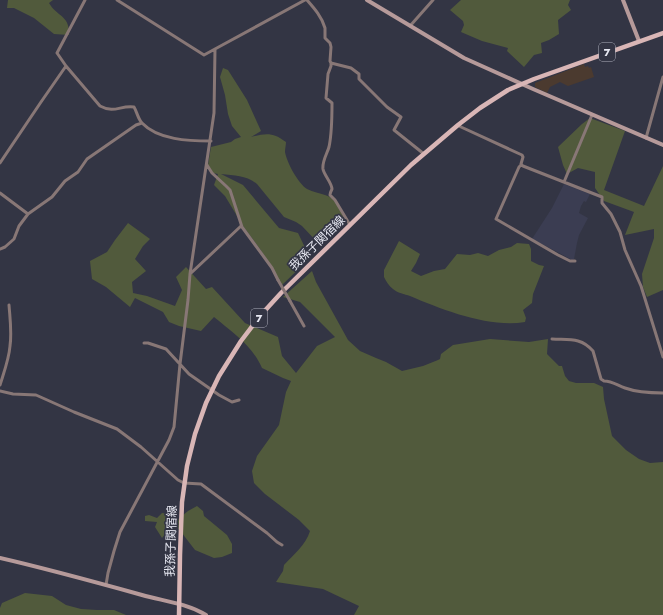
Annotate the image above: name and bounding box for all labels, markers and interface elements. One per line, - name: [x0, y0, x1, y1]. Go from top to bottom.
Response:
- road number: 7: [599, 43, 615, 61]
- street label: 我孫子関宿線: [285, 212, 349, 274]
- road number: 7: [251, 309, 267, 327]
- street label: 我孫子関宿線: [161, 505, 181, 577]

